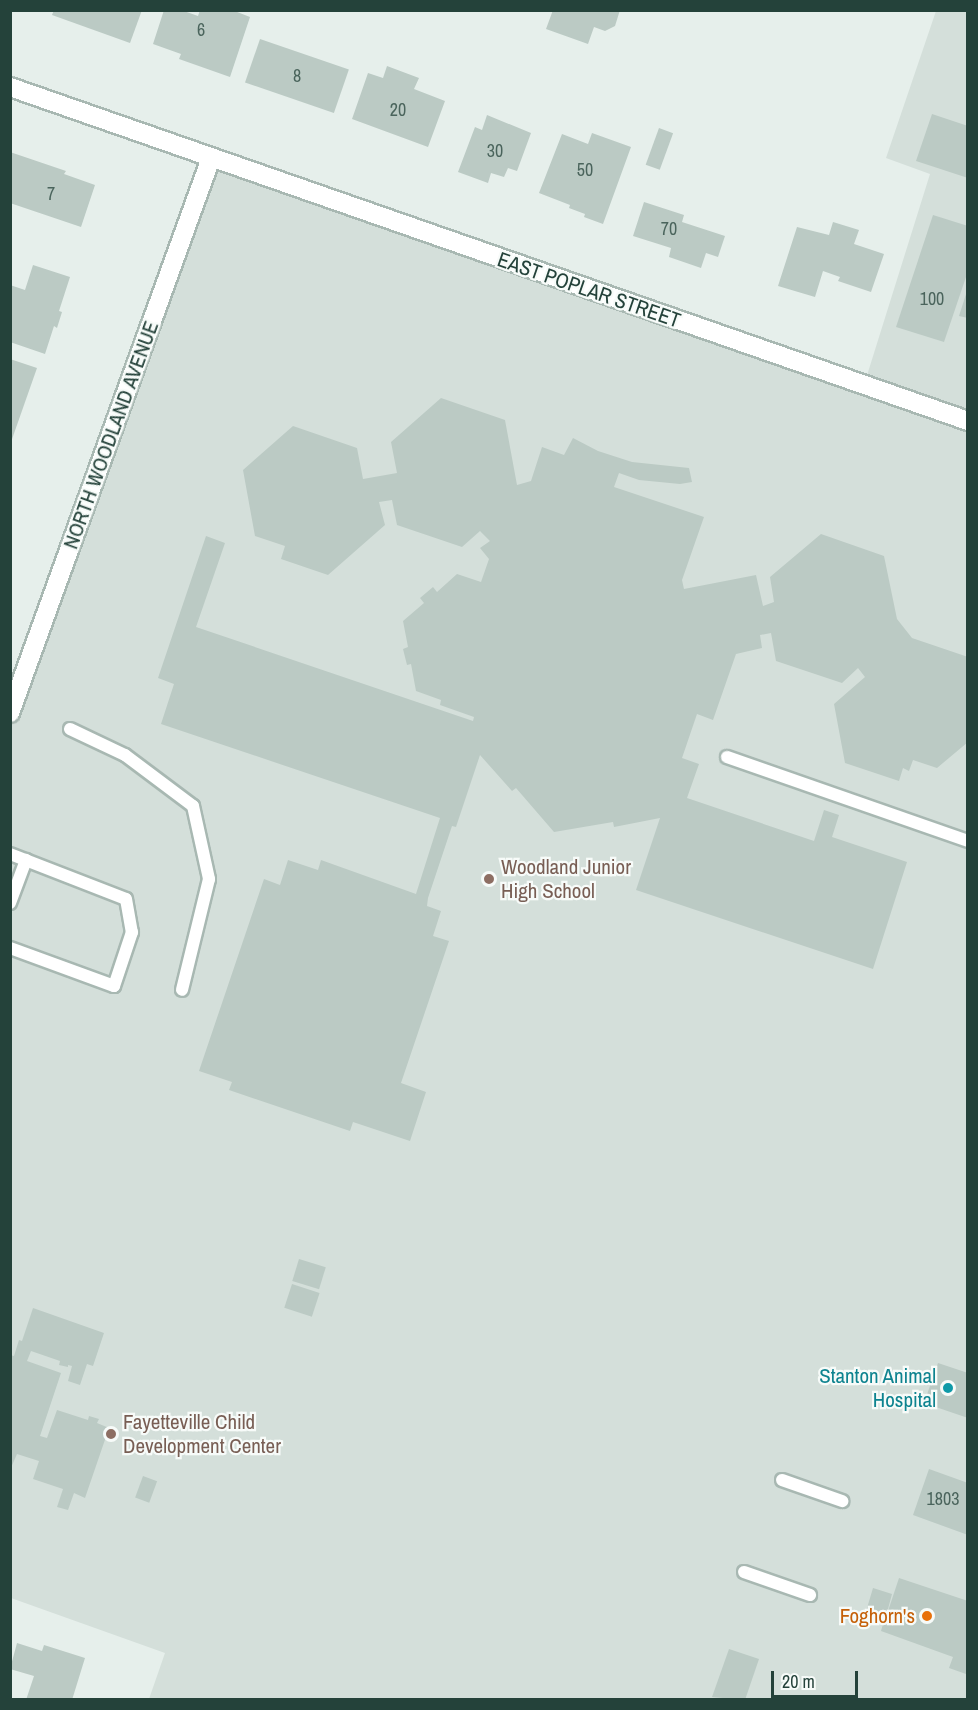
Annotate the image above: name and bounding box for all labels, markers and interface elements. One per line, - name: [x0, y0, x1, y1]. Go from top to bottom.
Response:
- house number: 6: [197, 19, 205, 41]
- house number: 8: [293, 65, 301, 87]
- house number: 20: [390, 99, 406, 121]
- house number: 30: [487, 140, 503, 162]
- house number: 50: [577, 159, 593, 181]
- house number: 7: [47, 183, 55, 205]
- house number: 70: [661, 218, 677, 240]
- street label: EAST POPLAR STREET: [494, 247, 684, 333]
- house number: 100: [920, 288, 944, 310]
- street label: NORTH WOODLAND AVENUE: [58, 317, 164, 553]
- place label: Woodland Junior High School: [501, 854, 631, 904]
- marker: Woodland Junior High School: [482, 872, 496, 886]
- place label: Stanton Animal Hospital: [818, 1363, 936, 1413]
- marker: Stanton Animal Hospital: [941, 1381, 955, 1395]
- place label: Fayetteville Child Development Center: [123, 1409, 281, 1459]
- marker: Fayetteville Child Development Center: [104, 1427, 118, 1441]
- house number: 1803: [927, 1488, 959, 1510]
- place label: Foghorn's: [840, 1603, 915, 1629]
- marker: Foghorn's: [920, 1609, 934, 1623]
- scale bar: [774, 1659, 861, 1697]
- text: 20 m: [782, 1669, 815, 1694]

